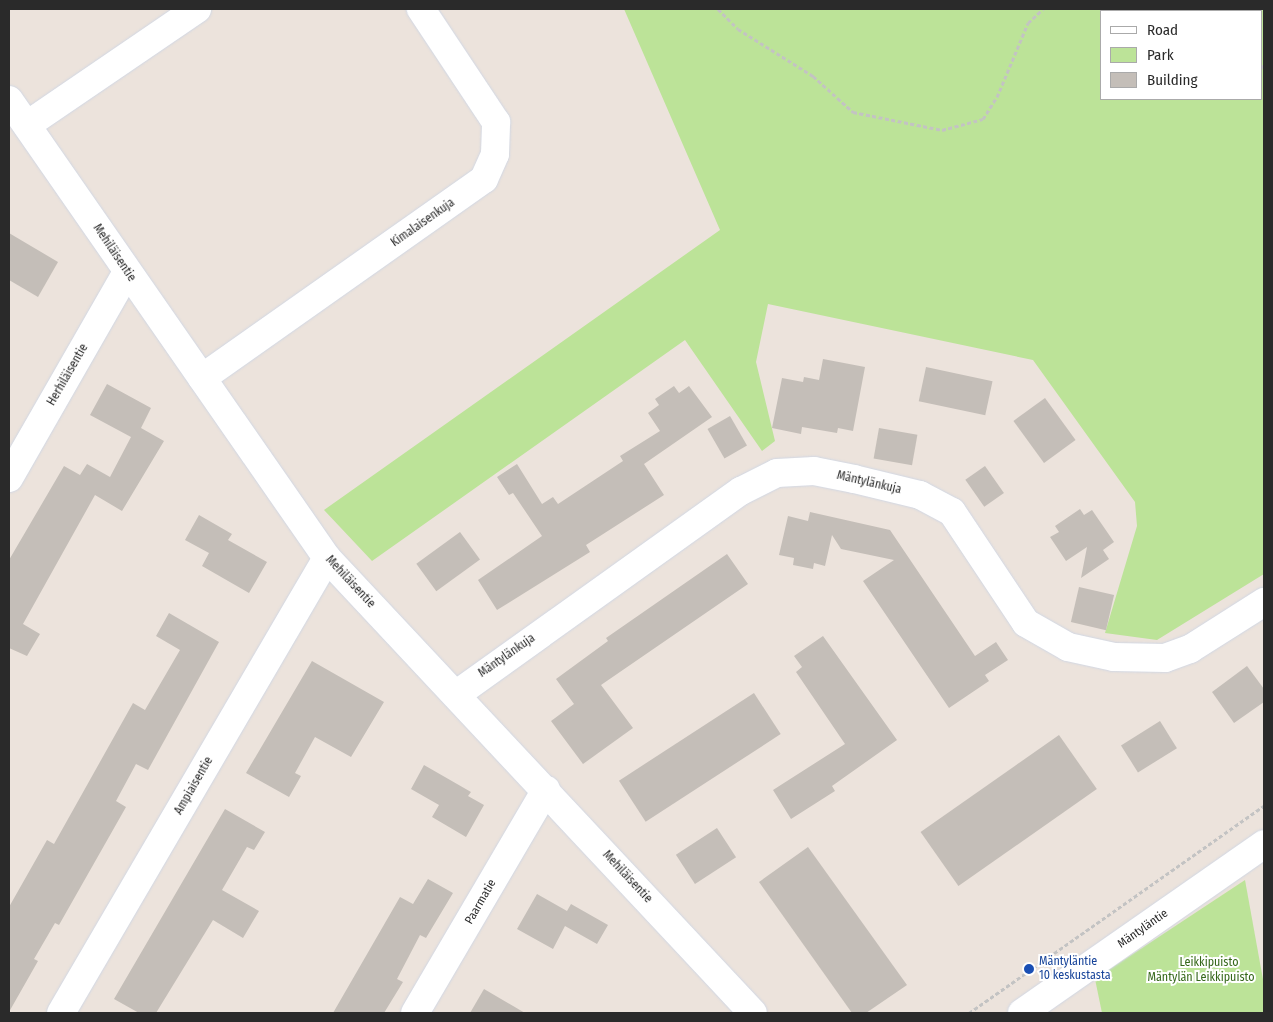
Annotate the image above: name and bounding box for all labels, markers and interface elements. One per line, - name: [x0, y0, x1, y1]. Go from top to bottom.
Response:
- legend: [1100, 10, 1263, 100]
- text: Road: [1147, 21, 1178, 39]
- text: Park: [1147, 46, 1174, 64]
- text: Building: [1147, 71, 1198, 89]
- street label: Kimalaisenkuja: [388, 196, 458, 250]
- street label: Mehiläisentie: [90, 222, 138, 284]
- street label: Herhiläisentie: [45, 342, 91, 408]
- street label: Mäntylänkuja: [835, 469, 903, 497]
- street label: Mehiläisentie: [322, 553, 378, 611]
- street label: Mäntylänkuja: [476, 631, 538, 681]
- street label: Ampiaisentie: [172, 755, 216, 817]
- street label: Mehiläisentie: [599, 848, 655, 906]
- street label: Paarmatie: [462, 877, 500, 927]
- street label: Mäntyläntie: [1115, 906, 1171, 952]
- place label: Mäntyläntie 10 keskustasta: [1039, 955, 1111, 983]
- park label: Leikkipuisto: [1179, 956, 1239, 970]
- marker: Mäntyläntie 10 keskustasta: [1023, 963, 1035, 975]
- park label: Mäntylän Leikkipuisto: [1147, 971, 1255, 985]

